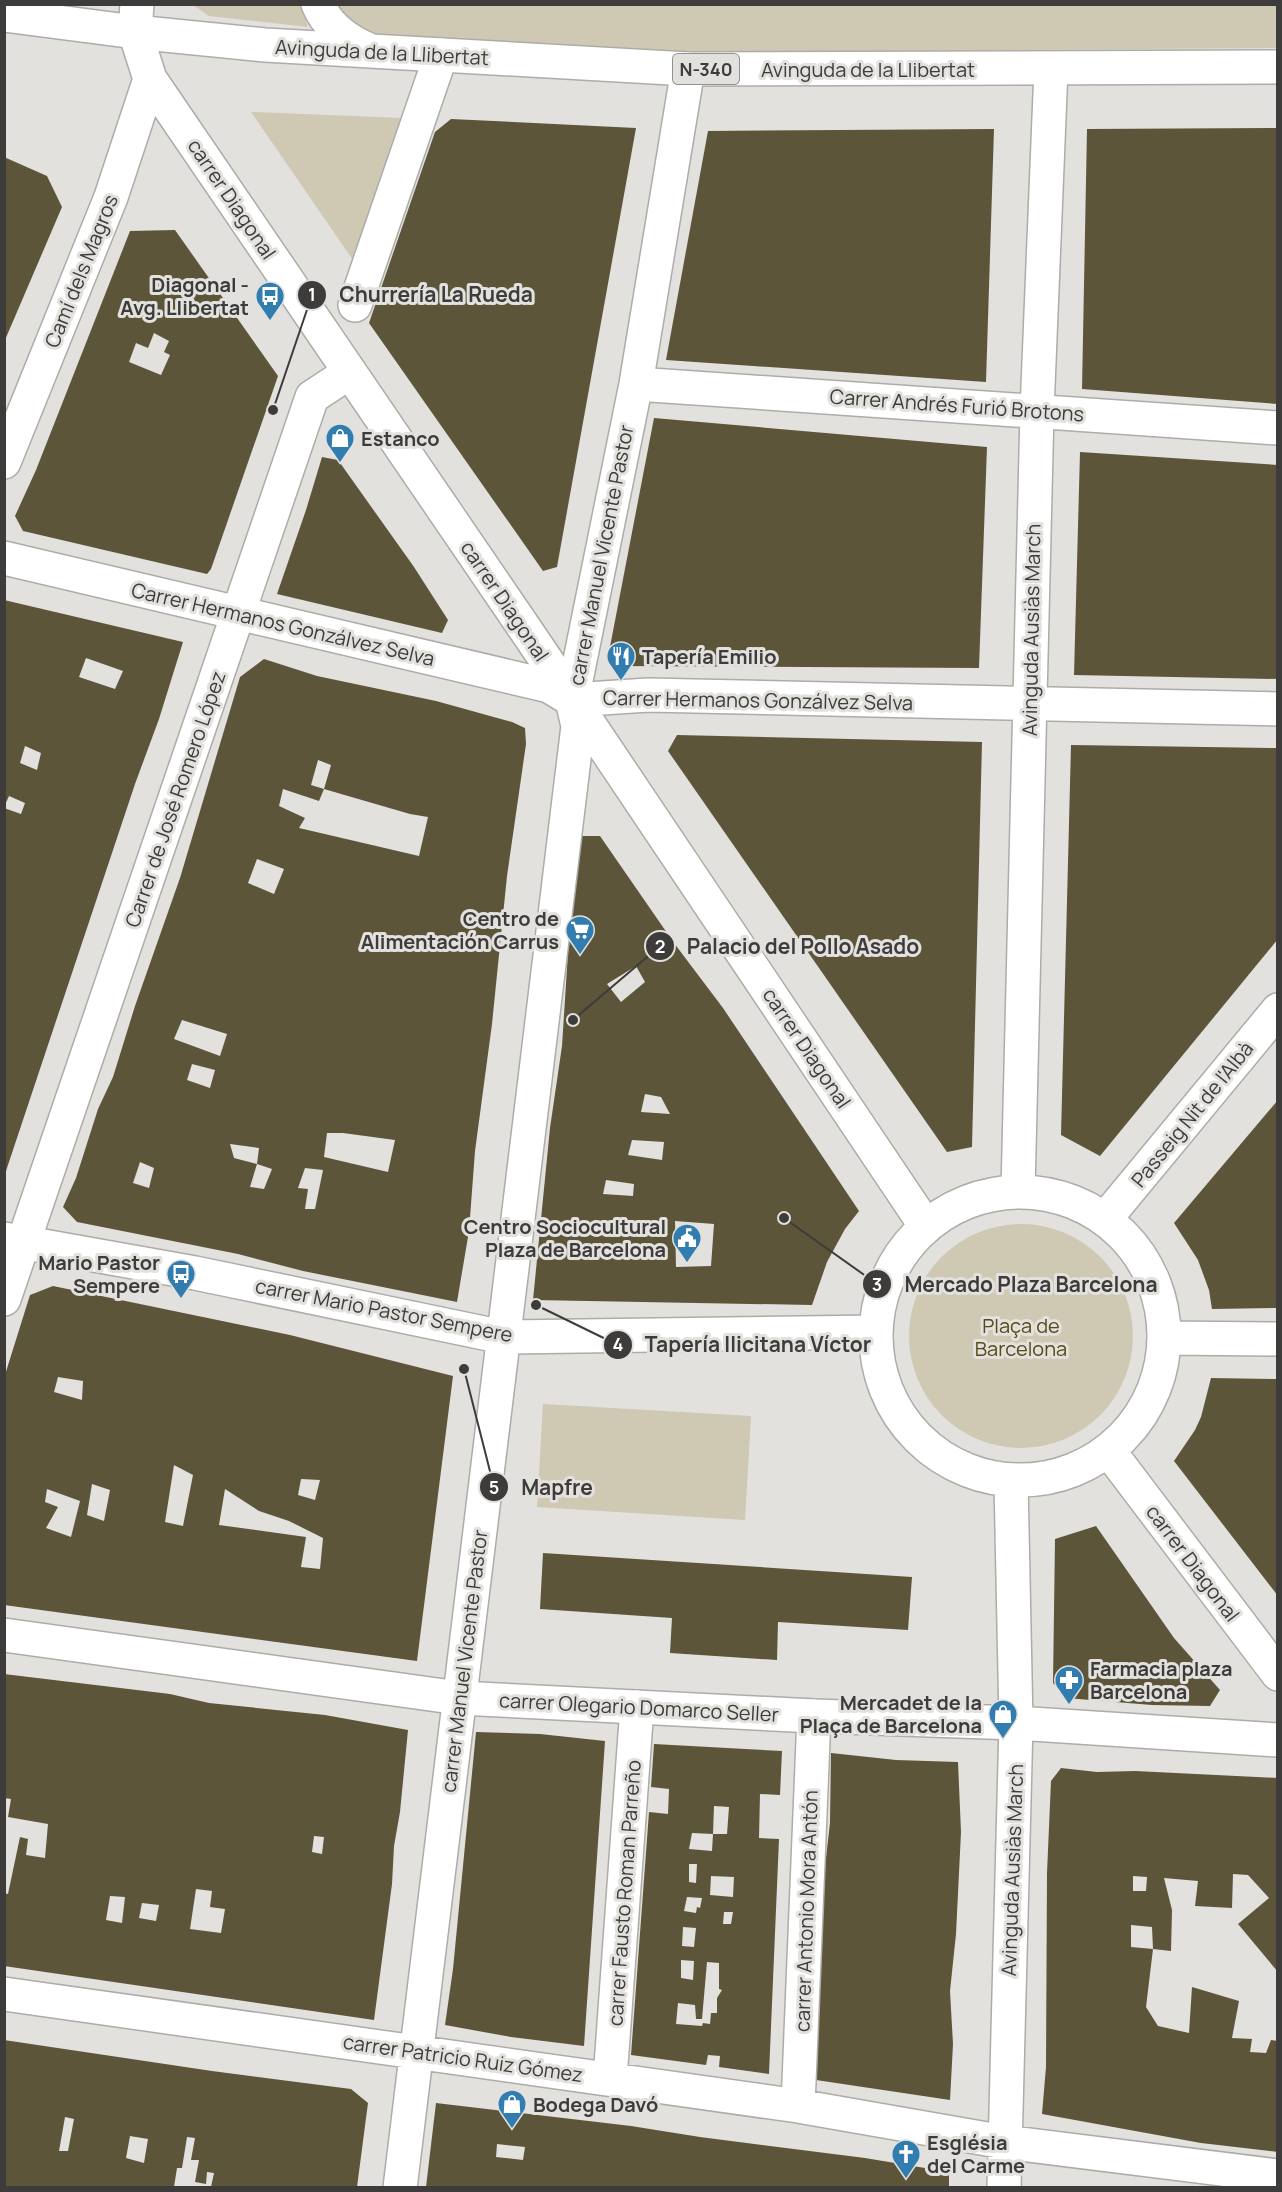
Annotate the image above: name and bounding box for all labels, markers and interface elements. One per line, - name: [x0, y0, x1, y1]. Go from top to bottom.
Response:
- street label: Avinguda de la Llibertat: [274, 33, 490, 71]
- road number: N-340: [673, 54, 739, 84]
- street label: Avinguda de la Llibertat: [761, 56, 975, 83]
- street label: carrer Diagonal: [182, 134, 282, 264]
- street label: Camí dels Magros: [38, 190, 124, 352]
- place label: Diagonal - Avg. Llibertat: [120, 271, 249, 321]
- callout: Churrería La Rueda: [297, 275, 545, 314]
- bus stop icon: Diagonal - Avg. Llibertat: [254, 280, 286, 322]
- text: Churrería La Rueda: [339, 280, 533, 308]
- text: 1: [308, 282, 316, 306]
- street label: Carrer Andrés Furió Brotons: [829, 383, 1085, 427]
- shop icon: Estanco: [324, 422, 356, 464]
- street label: carrer Manuel Vicente Pastor: [562, 422, 640, 688]
- place label: Estanco: [361, 425, 440, 452]
- street label: Avinguda Ausiàs March: [1016, 524, 1046, 736]
- street label: carrer Diagonal: [455, 536, 555, 666]
- street label: Carrer Hermanos Gonzálvez Selva: [129, 576, 437, 672]
- restaurant icon: Tapería Emilio: [605, 640, 637, 682]
- place label: Tapería Emilio: [642, 643, 777, 670]
- street label: Carrer de José Romero López: [118, 667, 232, 931]
- street label: Carrer Hermanos Gonzálvez Selva: [603, 684, 913, 716]
- place label: Centro de Alimentación Carrus: [361, 905, 559, 955]
- supermarket icon: Centro de Alimentación Carrus: [564, 914, 596, 956]
- callout: Palacio del Pollo Asado: [645, 927, 931, 966]
- text: Palacio del Pollo Asado: [687, 932, 919, 960]
- text: 2: [655, 934, 665, 958]
- street label: carrer Diagonal: [757, 983, 857, 1113]
- street label: Passeig Nit de l'Albà: [1125, 1036, 1259, 1192]
- place label: Centro Sociocultural Plaza de Barcelona: [464, 1213, 666, 1263]
- public building icon: Centro Sociocultural Plaza de Barcelona: [671, 1222, 703, 1264]
- place label: Mario Pastor Sempere: [38, 1249, 160, 1299]
- bus stop icon: Mario Pastor Sempere: [165, 1258, 197, 1300]
- callout: Mercado Plaza Barcelona: [862, 1265, 1169, 1304]
- text: Mercado Plaza Barcelona: [904, 1270, 1158, 1298]
- street label: carrer Mario Pastor Sempere: [253, 1272, 515, 1348]
- text: 3: [872, 1272, 882, 1296]
- park label: Plaça de Barcelona: [975, 1312, 1067, 1362]
- callout: Tapería Ilicitana Víctor: [603, 1325, 883, 1364]
- text: Tapería Ilicitana Víctor: [645, 1330, 871, 1358]
- text: 4: [613, 1332, 624, 1356]
- callout: Mapfre: [479, 1468, 605, 1507]
- text: Mapfre: [521, 1473, 593, 1501]
- text: 5: [489, 1475, 499, 1499]
- street label: carrer Diagonal: [1140, 1499, 1246, 1627]
- street label: carrer Manuel Vicente Pastor: [434, 1528, 494, 1794]
- place label: Farmacia plaza Barcelona: [1090, 1655, 1232, 1705]
- pharmacy icon: Farmacia plaza Barcelona: [1053, 1664, 1085, 1706]
- street label: carrer Olegario Domarco Seller: [499, 1686, 779, 1728]
- place label: Mercadet de la Plaça de Barcelona: [800, 1689, 982, 1739]
- shop icon: Mercadet de la Plaça de Barcelona: [987, 1698, 1019, 1740]
- street label: carrer Fausto Roman Parreño: [601, 1759, 647, 2027]
- street label: Avinguda Ausiàs March: [995, 1763, 1029, 1977]
- street label: carrer Antonio Mora Antón: [788, 1790, 824, 2032]
- street label: carrer Patricio Ruiz Gómez: [341, 2028, 585, 2088]
- shop icon: Bodega Davó: [496, 2088, 528, 2130]
- place label: Bodega Davó: [533, 2091, 658, 2118]
- place label: Església del Carme: [927, 2129, 1025, 2179]
- church icon: Església del Carme: [890, 2138, 922, 2180]

